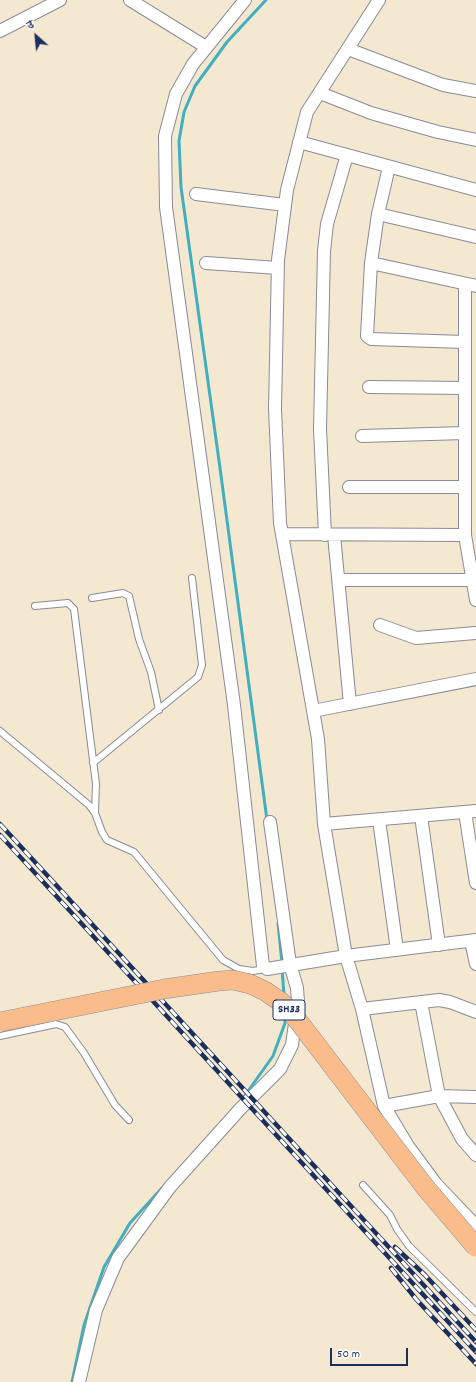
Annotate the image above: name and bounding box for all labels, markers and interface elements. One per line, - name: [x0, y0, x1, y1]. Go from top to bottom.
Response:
- north arrow: [16, 16, 56, 56]
- text: उ: [24, 17, 37, 34]
- road number: SH33: [273, 1000, 305, 1020]
- scale bar: [332, 1340, 410, 1366]
- text: 50 m: [337, 1346, 360, 1363]

